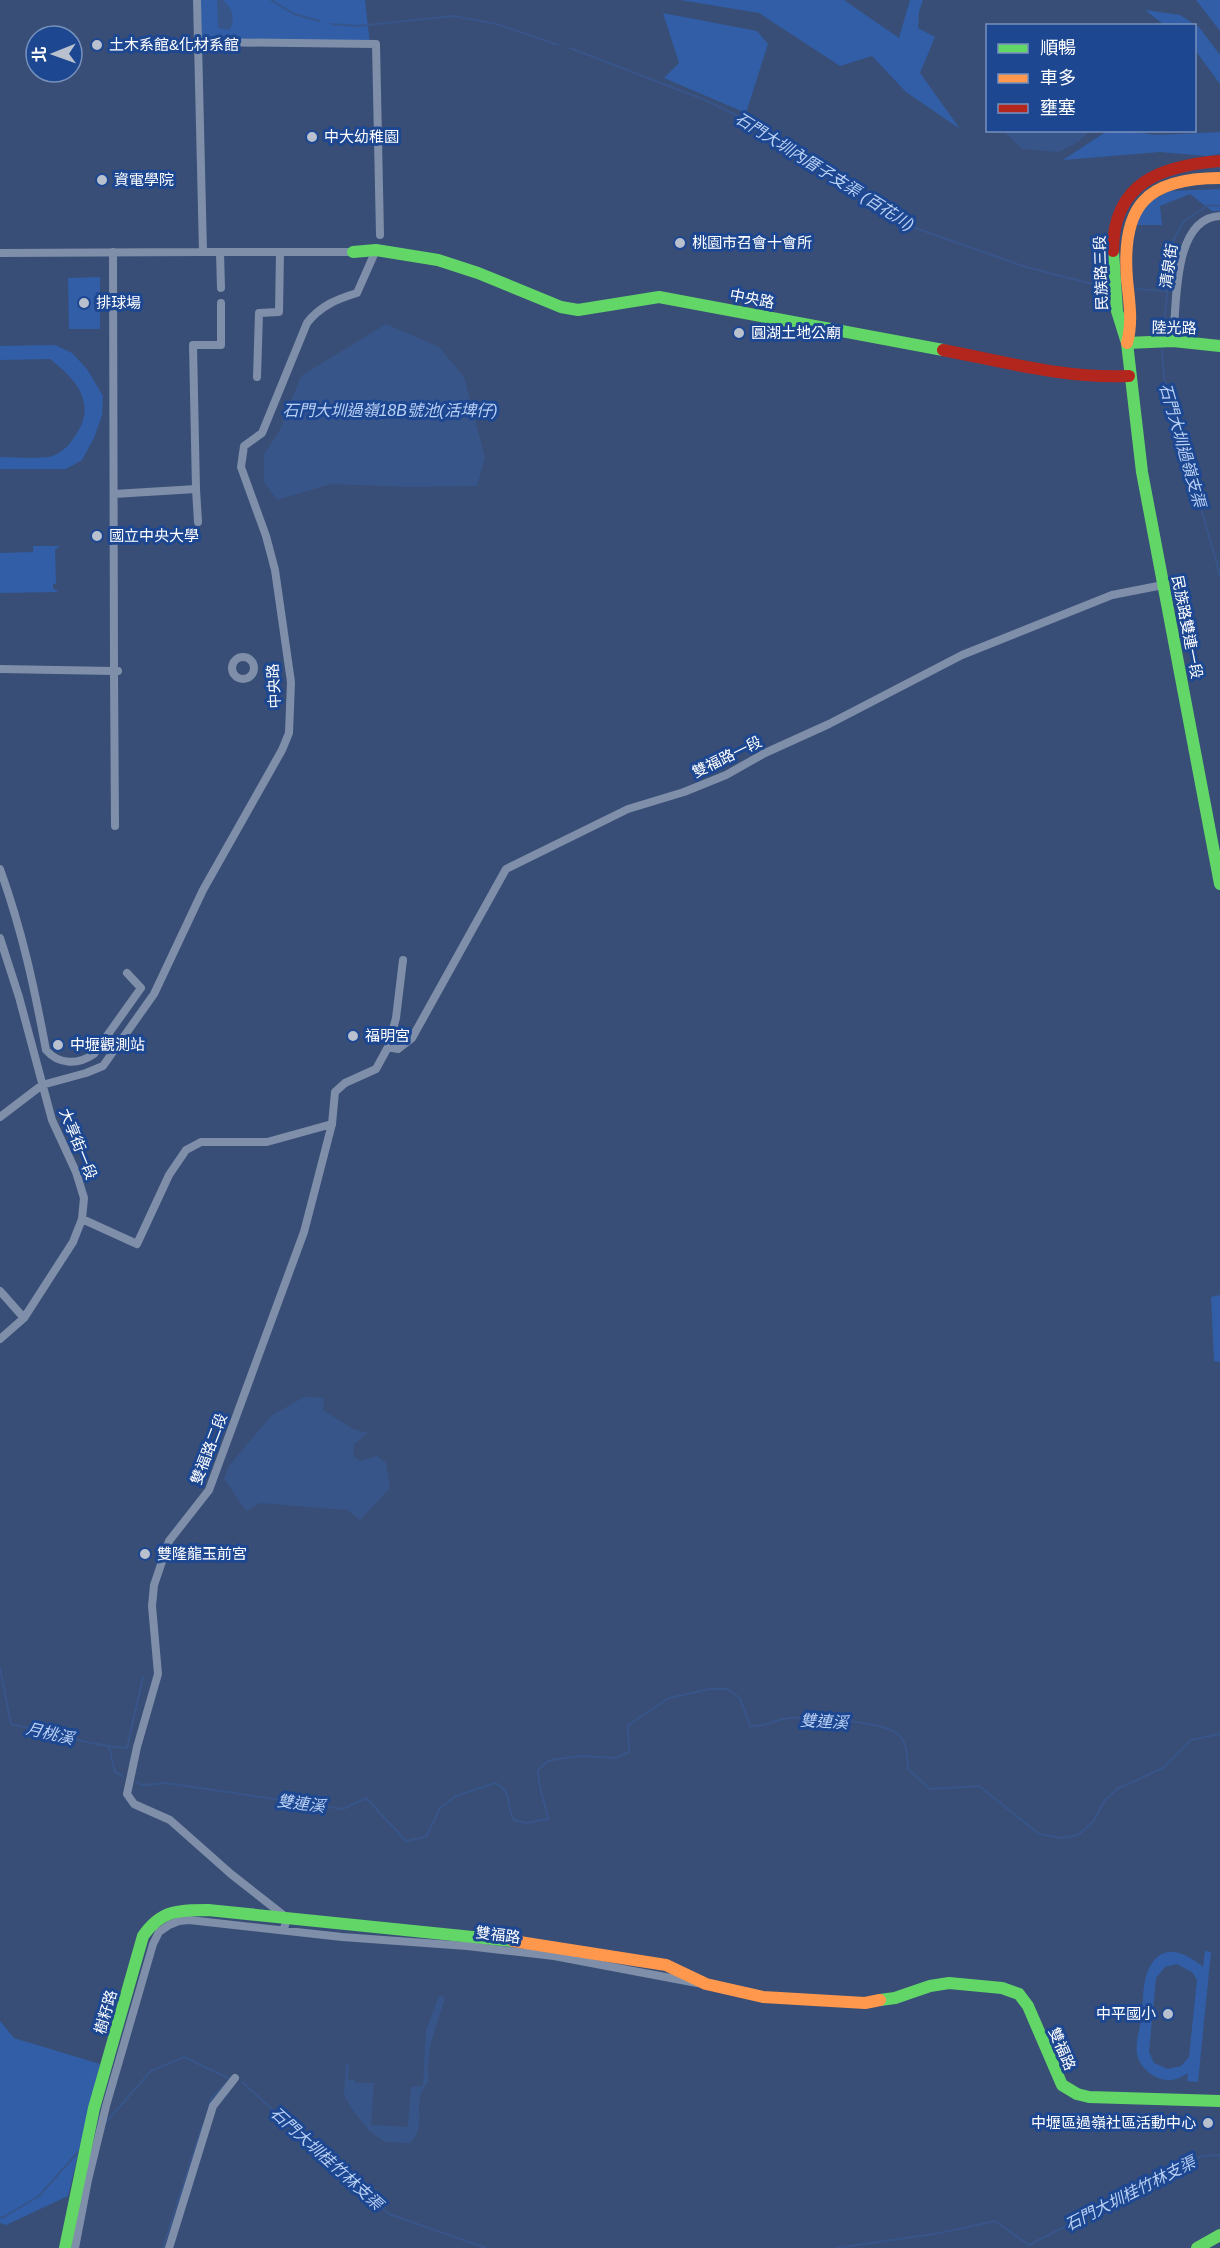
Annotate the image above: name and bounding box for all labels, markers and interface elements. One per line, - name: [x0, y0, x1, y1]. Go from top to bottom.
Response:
- north arrow: [24, 24, 84, 84]
- legend: [986, 24, 1196, 132]
- place label: 土木系館&化材系館: [109, 36, 239, 53]
- marker: 土木系館&化材系館: [90, 38, 104, 52]
- text: 順暢: [1040, 38, 1076, 58]
- text: 北: [31, 46, 48, 62]
- text: 車多: [1040, 68, 1076, 88]
- text: 壅塞: [1040, 98, 1076, 118]
- water label: 石門大圳內厝子支渠 (百花川): [732, 109, 917, 234]
- place label: 中大幼稚園: [324, 128, 399, 145]
- marker: 中大幼稚園: [305, 130, 319, 144]
- place label: 資電學院: [114, 171, 174, 188]
- marker: 資電學院: [95, 173, 109, 187]
- place label: 桃園市召會十會所: [692, 234, 812, 251]
- street label: 民族路三段: [1091, 235, 1110, 311]
- marker: 桃園市召會十會所: [673, 236, 687, 250]
- street label: 清泉街: [1157, 242, 1180, 289]
- street label: 中央路: [728, 286, 776, 311]
- place label: 排球場: [96, 294, 141, 311]
- marker: 排球場: [77, 296, 91, 310]
- street label: 陸光路: [1151, 319, 1197, 336]
- place label: 圓湖土地公廟: [751, 324, 841, 341]
- marker: 圓湖土地公廟: [732, 326, 746, 340]
- water label: 石門大圳過嶺支渠: [1157, 381, 1209, 511]
- water label: 石門大圳過嶺18B號池(活埤仔): [282, 402, 498, 419]
- place label: 國立中央大學: [109, 527, 199, 544]
- marker: 國立中央大學: [90, 529, 104, 543]
- street label: 民族路雙連一段: [1169, 574, 1206, 680]
- street label: 中央路: [264, 663, 283, 709]
- street label: 雙福路一段: [689, 732, 764, 781]
- place label: 福明宮: [365, 1027, 410, 1044]
- marker: 福明宮: [346, 1029, 360, 1043]
- place label: 中壢觀測站: [70, 1036, 145, 1053]
- marker: 中壢觀測站: [51, 1038, 65, 1052]
- street label: 大享街一段: [57, 1106, 100, 1182]
- street label: 雙福路二段: [187, 1411, 230, 1487]
- place label: 雙隆龍玉前宮: [157, 1545, 247, 1562]
- marker: 雙隆龍玉前宮: [138, 1547, 152, 1561]
- water label: 雙連溪: [800, 1712, 850, 1731]
- water label: 月桃溪: [25, 1720, 77, 1748]
- water label: 雙連溪: [276, 1792, 328, 1815]
- street label: 雙福路: [475, 1923, 521, 1946]
- street label: 樹籽路: [91, 1988, 120, 2036]
- place label: 中平國小: [1096, 2005, 1156, 2022]
- marker: 中平國小: [1161, 2007, 1175, 2021]
- street label: 雙福路: [1046, 2025, 1079, 2073]
- water label: 石門大圳桂竹林支渠: [267, 2104, 387, 2214]
- place label: 中壢區過嶺社區活動中心: [1031, 2114, 1196, 2131]
- marker: 中壢區過嶺社區活動中心: [1201, 2116, 1215, 2130]
- water label: 石門大圳桂竹林支渠: [1062, 2152, 1200, 2234]

